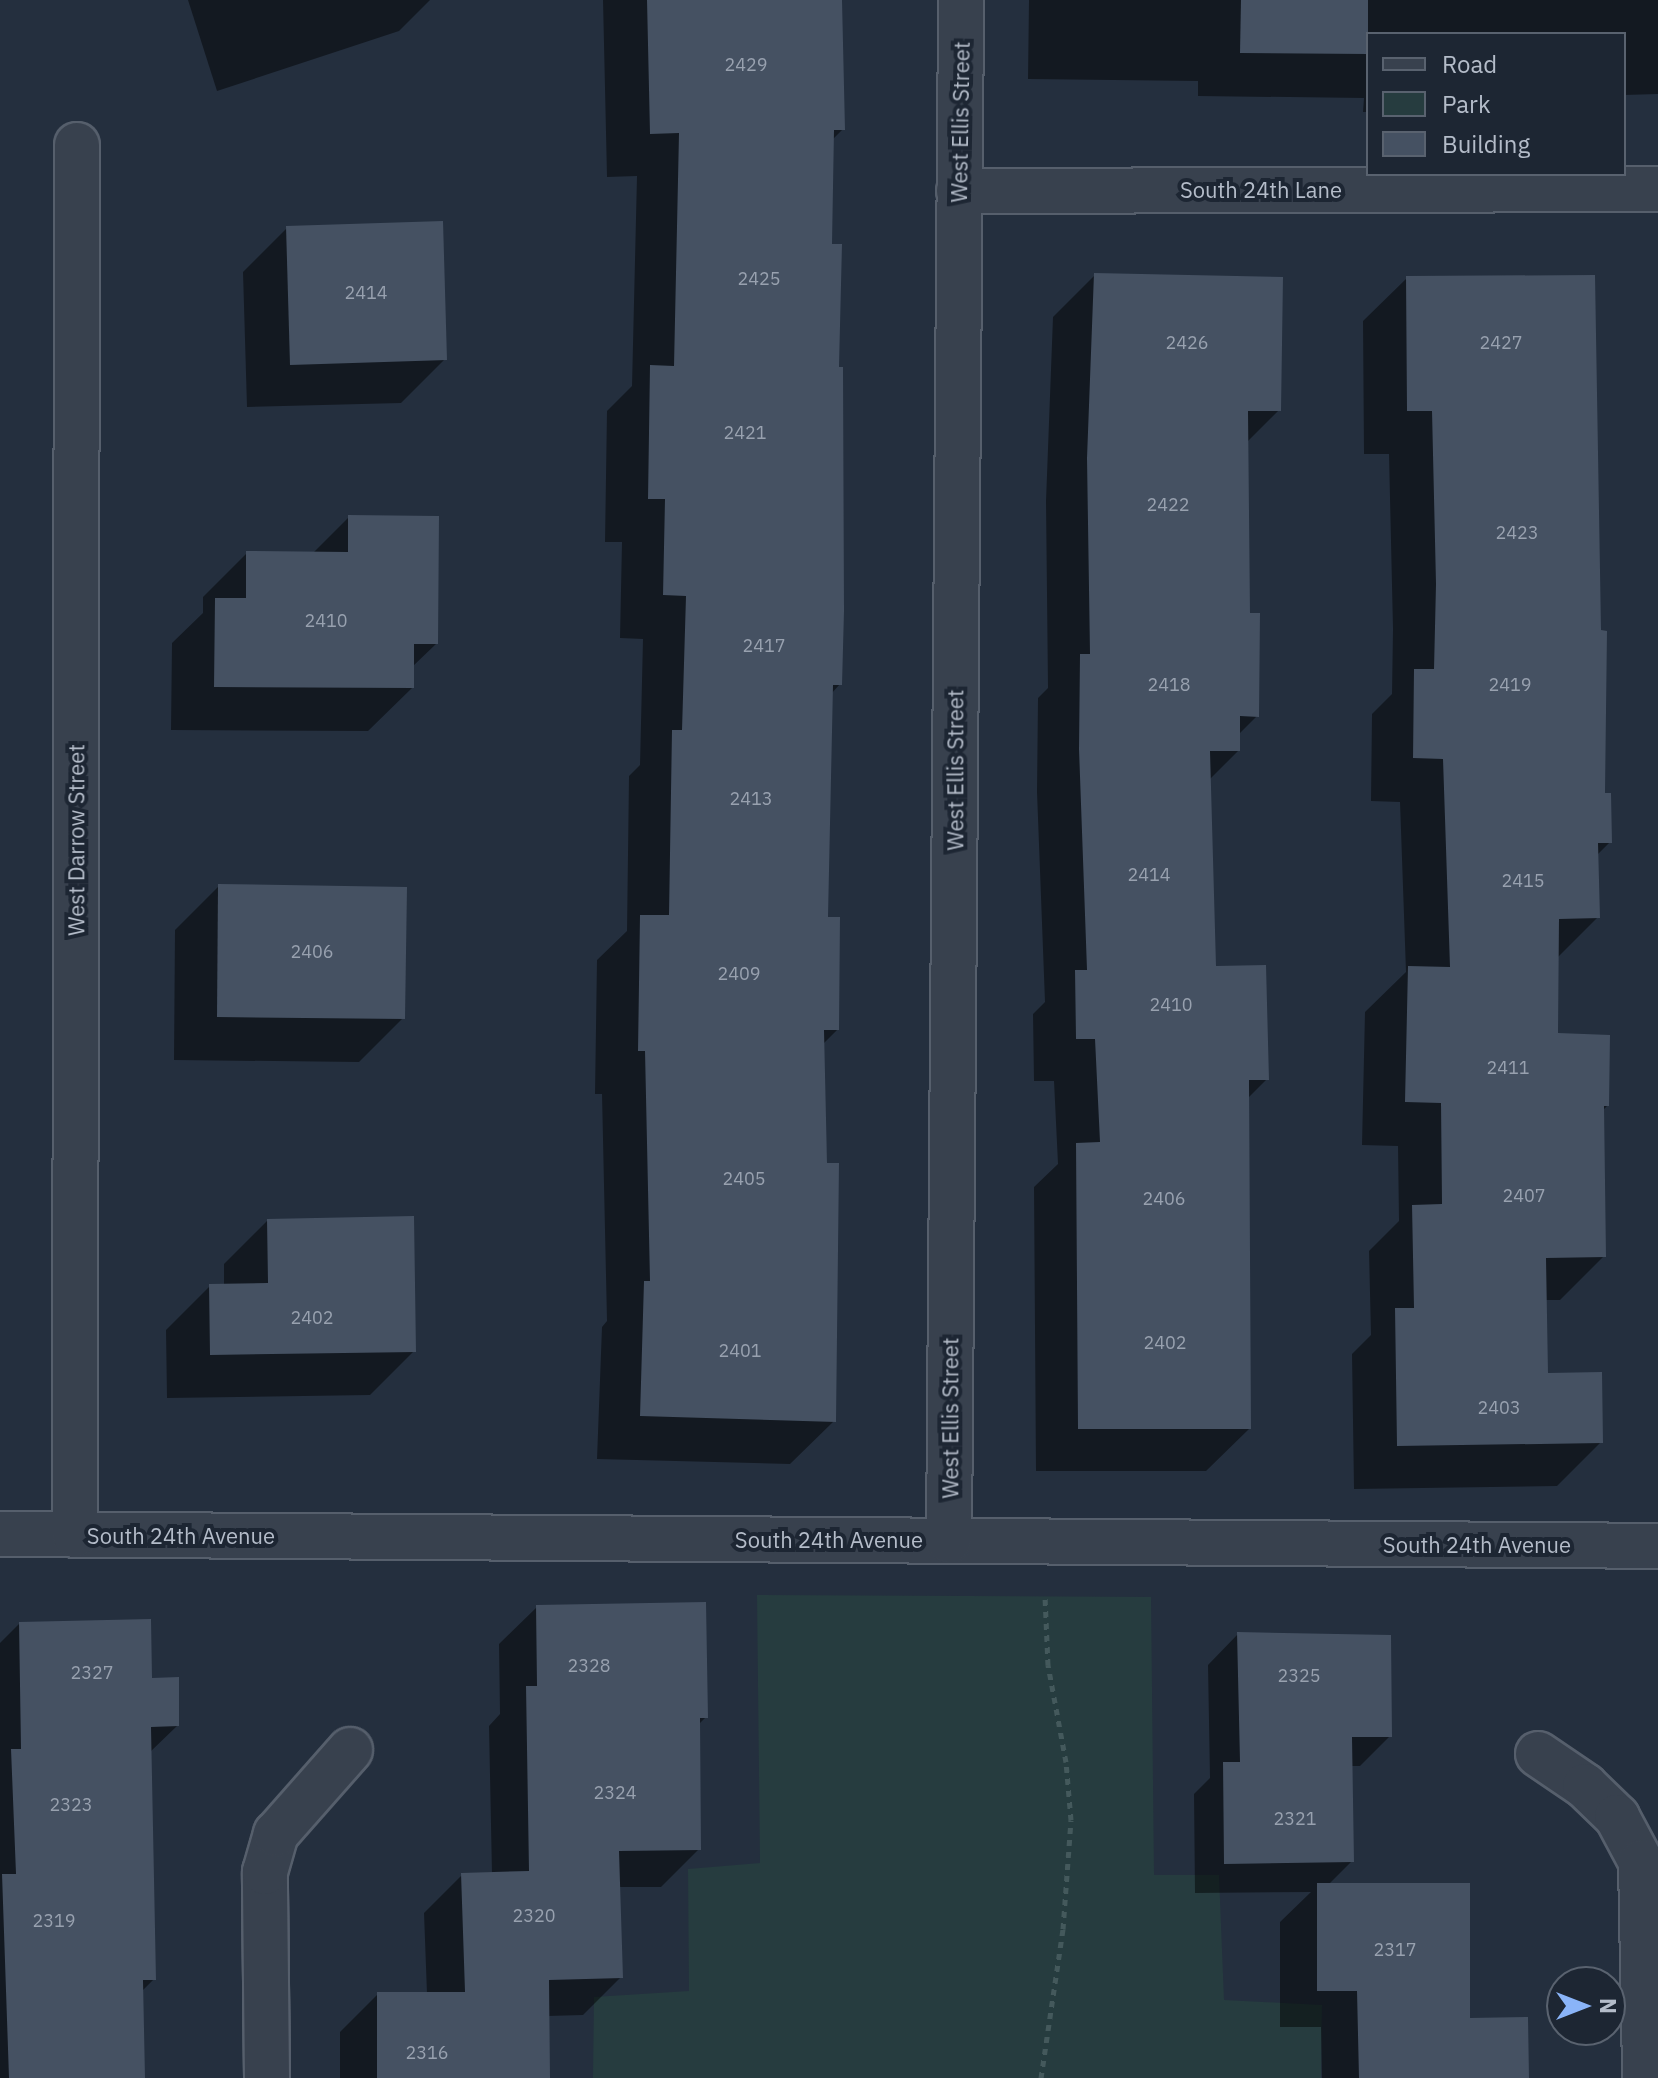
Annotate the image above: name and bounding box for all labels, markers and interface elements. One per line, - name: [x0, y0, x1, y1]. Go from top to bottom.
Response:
- legend: [1366, 32, 1626, 176]
- street label: West Ellis Street: [945, 41, 975, 203]
- text: Road: [1442, 48, 1497, 80]
- house number: 2429: [724, 54, 768, 76]
- text: Park: [1442, 88, 1491, 120]
- text: Building: [1442, 128, 1530, 160]
- street label: South 24th Lane: [1180, 177, 1342, 203]
- house number: 2425: [737, 268, 781, 290]
- house number: 2414: [344, 282, 388, 304]
- house number: 2426: [1165, 332, 1209, 354]
- house number: 2427: [1479, 332, 1523, 354]
- house number: 2421: [723, 422, 767, 444]
- house number: 2422: [1146, 494, 1190, 516]
- house number: 2423: [1495, 522, 1539, 544]
- house number: 2410: [304, 610, 348, 632]
- house number: 2417: [742, 635, 786, 657]
- house number: 2418: [1147, 674, 1191, 696]
- house number: 2419: [1488, 674, 1532, 696]
- street label: West Ellis Street: [942, 689, 968, 851]
- street label: West Darrow Street: [63, 744, 89, 936]
- house number: 2413: [729, 788, 773, 810]
- house number: 2414: [1127, 864, 1171, 886]
- house number: 2415: [1501, 870, 1545, 892]
- house number: 2406: [290, 941, 334, 963]
- house number: 2409: [717, 963, 761, 985]
- house number: 2410: [1149, 994, 1193, 1016]
- house number: 2411: [1486, 1057, 1530, 1079]
- house number: 2405: [722, 1168, 766, 1190]
- house number: 2407: [1502, 1185, 1546, 1207]
- house number: 2406: [1142, 1188, 1186, 1210]
- house number: 2402: [290, 1307, 334, 1329]
- house number: 2402: [1143, 1332, 1187, 1354]
- street label: West Ellis Street: [937, 1337, 963, 1499]
- house number: 2401: [718, 1340, 762, 1362]
- house number: 2403: [1477, 1397, 1521, 1419]
- street label: South 24th Avenue: [87, 1523, 275, 1549]
- street label: South 24th Avenue: [735, 1527, 923, 1553]
- street label: South 24th Avenue: [1383, 1532, 1571, 1558]
- house number: 2328: [567, 1655, 611, 1677]
- house number: 2327: [70, 1662, 114, 1684]
- house number: 2325: [1277, 1665, 1321, 1687]
- house number: 2324: [593, 1782, 637, 1804]
- house number: 2323: [49, 1794, 93, 1816]
- house number: 2321: [1273, 1808, 1317, 1830]
- house number: 2320: [512, 1905, 556, 1927]
- house number: 2319: [32, 1910, 76, 1932]
- house number: 2317: [1373, 1939, 1417, 1961]
- north arrow: [1546, 1966, 1626, 2046]
- text: N: [1594, 1998, 1623, 2014]
- house number: 2316: [405, 2042, 449, 2064]

